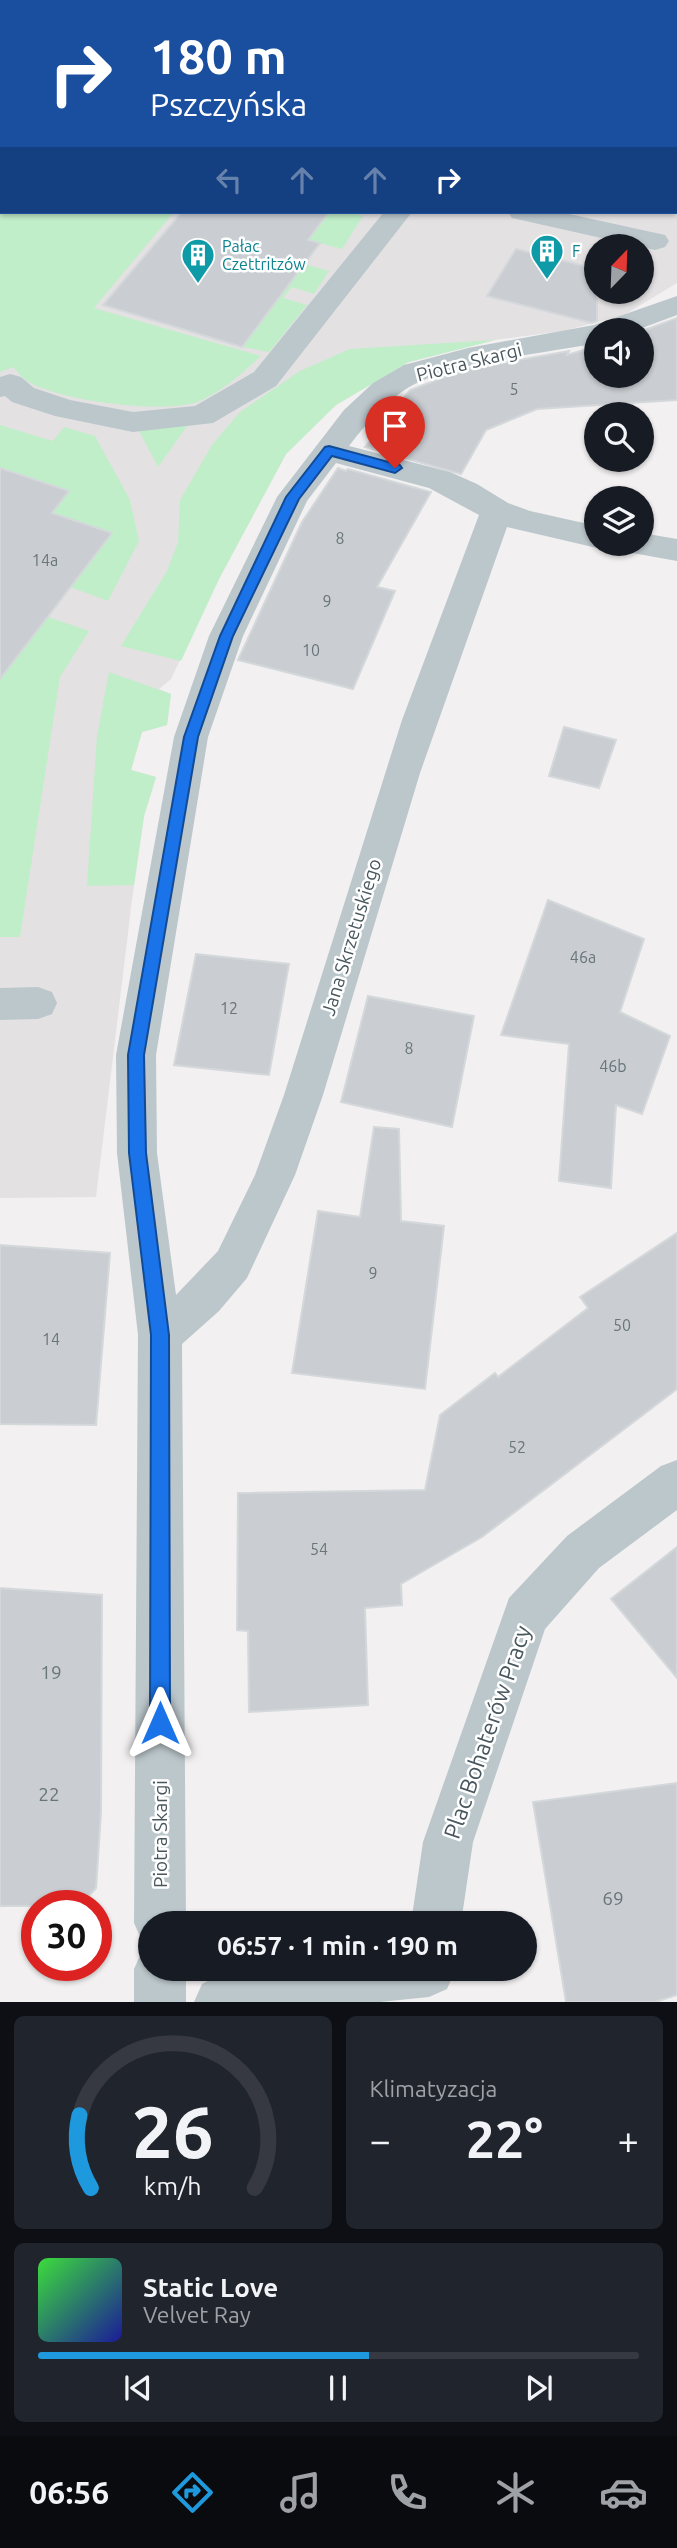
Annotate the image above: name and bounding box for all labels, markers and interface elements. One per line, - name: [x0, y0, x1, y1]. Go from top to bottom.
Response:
- icon: right: [35, 28, 126, 119]
- text: 180 m: [150, 28, 287, 83]
- text: Pszczyńska: [150, 86, 307, 122]
- icon: left: [210, 161, 248, 199]
- icon: ahead: [283, 161, 321, 199]
- icon: ahead: [356, 161, 394, 199]
- icon: right: [429, 161, 467, 199]
- building icon: F: [528, 232, 566, 281]
- north arrow: [584, 234, 654, 304]
- map controls: [584, 234, 654, 556]
- building icon: Pałac Czettritzów: [179, 236, 217, 285]
- place label: Pałac Czettritzów: [222, 237, 306, 273]
- place label: F: [572, 242, 580, 260]
- button: sound: [584, 318, 654, 388]
- street label: Piotra Skargi: [414, 338, 524, 386]
- house number: 5: [509, 380, 519, 398]
- pin: [365, 396, 425, 468]
- button: search: [584, 402, 654, 472]
- icon: arrive: [376, 407, 414, 445]
- button: layers: [584, 486, 654, 556]
- house number: 8: [335, 529, 345, 547]
- house number: 14a: [32, 551, 58, 569]
- house number: 9: [322, 592, 332, 610]
- house number: 10: [302, 641, 320, 659]
- street label: Jana Skrzetuskiego: [317, 856, 385, 1018]
- house number: 46a: [570, 948, 596, 966]
- house number: 12: [220, 999, 238, 1017]
- house number: 8: [404, 1039, 414, 1057]
- house number: 46b: [599, 1057, 627, 1075]
- house number: 9: [368, 1264, 378, 1282]
- house number: 50: [613, 1316, 631, 1334]
- house number: 14: [42, 1330, 60, 1348]
- house number: 52: [508, 1438, 526, 1456]
- house number: 54: [310, 1540, 328, 1558]
- street label: Plac Bohaterów Pracy: [439, 1622, 535, 1842]
- house number: 19: [40, 1661, 62, 1683]
- position arrow: [123, 1686, 197, 1760]
- street label: Piotra Skargi: [149, 1780, 171, 1888]
- house number: 22: [38, 1783, 60, 1805]
- house number: 69: [602, 1887, 624, 1909]
- speed limit sign: 30: [21, 1890, 112, 1981]
- text: 06:57 · 1 min · 190 m: [217, 1931, 458, 1960]
- text: Klimatyzacja: [370, 2076, 497, 2101]
- text: 26: [132, 2091, 214, 2173]
- text: 22°: [466, 2110, 543, 2168]
- text: −: [370, 2119, 391, 2161]
- text: +: [618, 2119, 639, 2161]
- text: km/h: [144, 2172, 202, 2200]
- text: Static Love: [143, 2273, 278, 2302]
- text: Velvet Ray: [143, 2302, 251, 2327]
- icon: previous: [119, 2369, 157, 2407]
- icon: pause: [319, 2369, 357, 2407]
- icon: next: [520, 2369, 558, 2407]
- icon: directions: [168, 2468, 217, 2517]
- icon: music: [276, 2468, 325, 2517]
- icon: phone: [383, 2468, 432, 2517]
- icon: climate: [491, 2468, 540, 2517]
- icon: car: [599, 2468, 648, 2517]
- text: 06:56: [29, 2474, 109, 2510]

